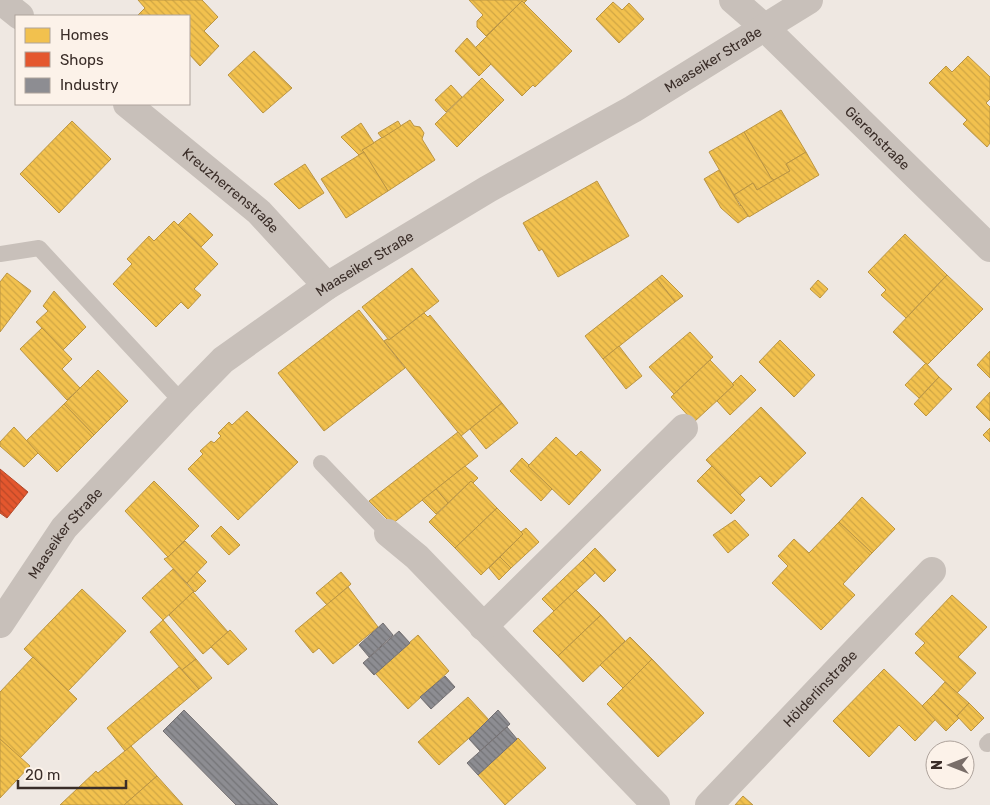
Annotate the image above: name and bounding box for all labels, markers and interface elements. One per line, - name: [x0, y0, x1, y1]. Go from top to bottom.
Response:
- legend: [15, 15, 190, 105]
- street label: Maaseiker Straße: [661, 23, 765, 96]
- text: Homes: [60, 26, 109, 44]
- text: Shops: [60, 51, 104, 69]
- text: Industry: [60, 76, 119, 94]
- street label: Gierenstraße: [841, 103, 913, 174]
- street label: Kreuzherrenstraße: [179, 145, 282, 237]
- street label: Maaseiker Straße: [313, 228, 417, 300]
- street label: Maaseiker Straße: [25, 484, 106, 582]
- street label: Hölderlinstraße: [780, 647, 861, 731]
- north arrow: [925, 740, 975, 790]
- scale bar: [18, 758, 125, 790]
- text: N: [929, 760, 946, 770]
- text: 20 m: [25, 766, 60, 784]

